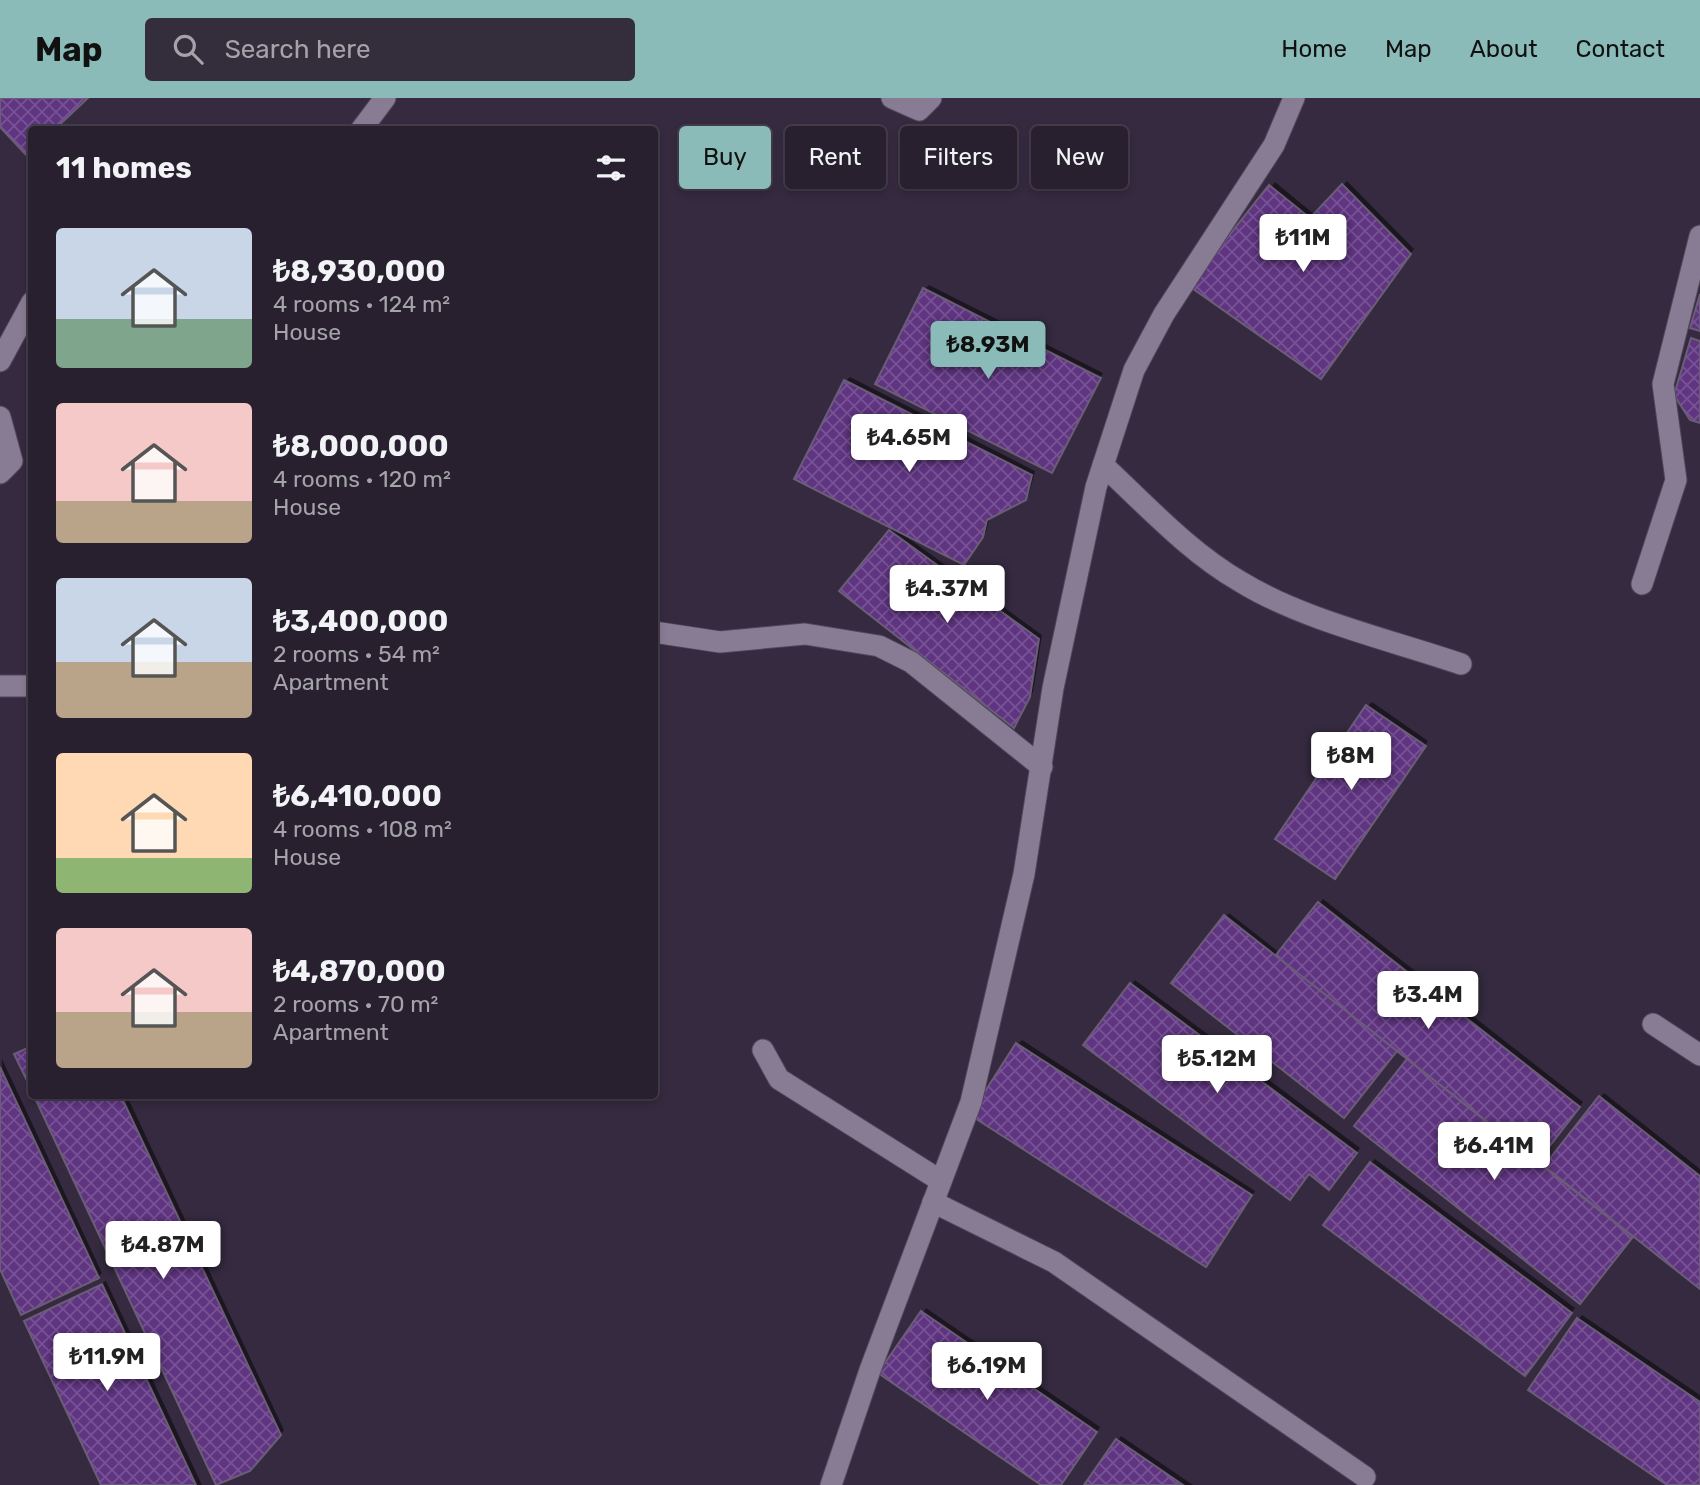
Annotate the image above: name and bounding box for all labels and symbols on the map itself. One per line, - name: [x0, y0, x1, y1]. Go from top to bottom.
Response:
- pin: ₺11M: [1262, 214, 1344, 274]
- pin: ₺8.93M: [931, 322, 1045, 381]
- pin: ₺4.65M: [852, 414, 966, 474]
- pin: ₺4.37M: [890, 566, 1004, 625]
- pin: ₺8M: [1317, 732, 1385, 792]
- pin: ₺3.4M: [1379, 972, 1477, 1031]
- pin: ₺5.12M: [1160, 1035, 1274, 1095]
- pin: ₺6.41M: [1437, 1122, 1551, 1182]
- pin: ₺4.87M: [106, 1222, 220, 1281]
- pin: ₺11.9M: [50, 1334, 164, 1393]
- pin: ₺6.19M: [930, 1342, 1044, 1402]

